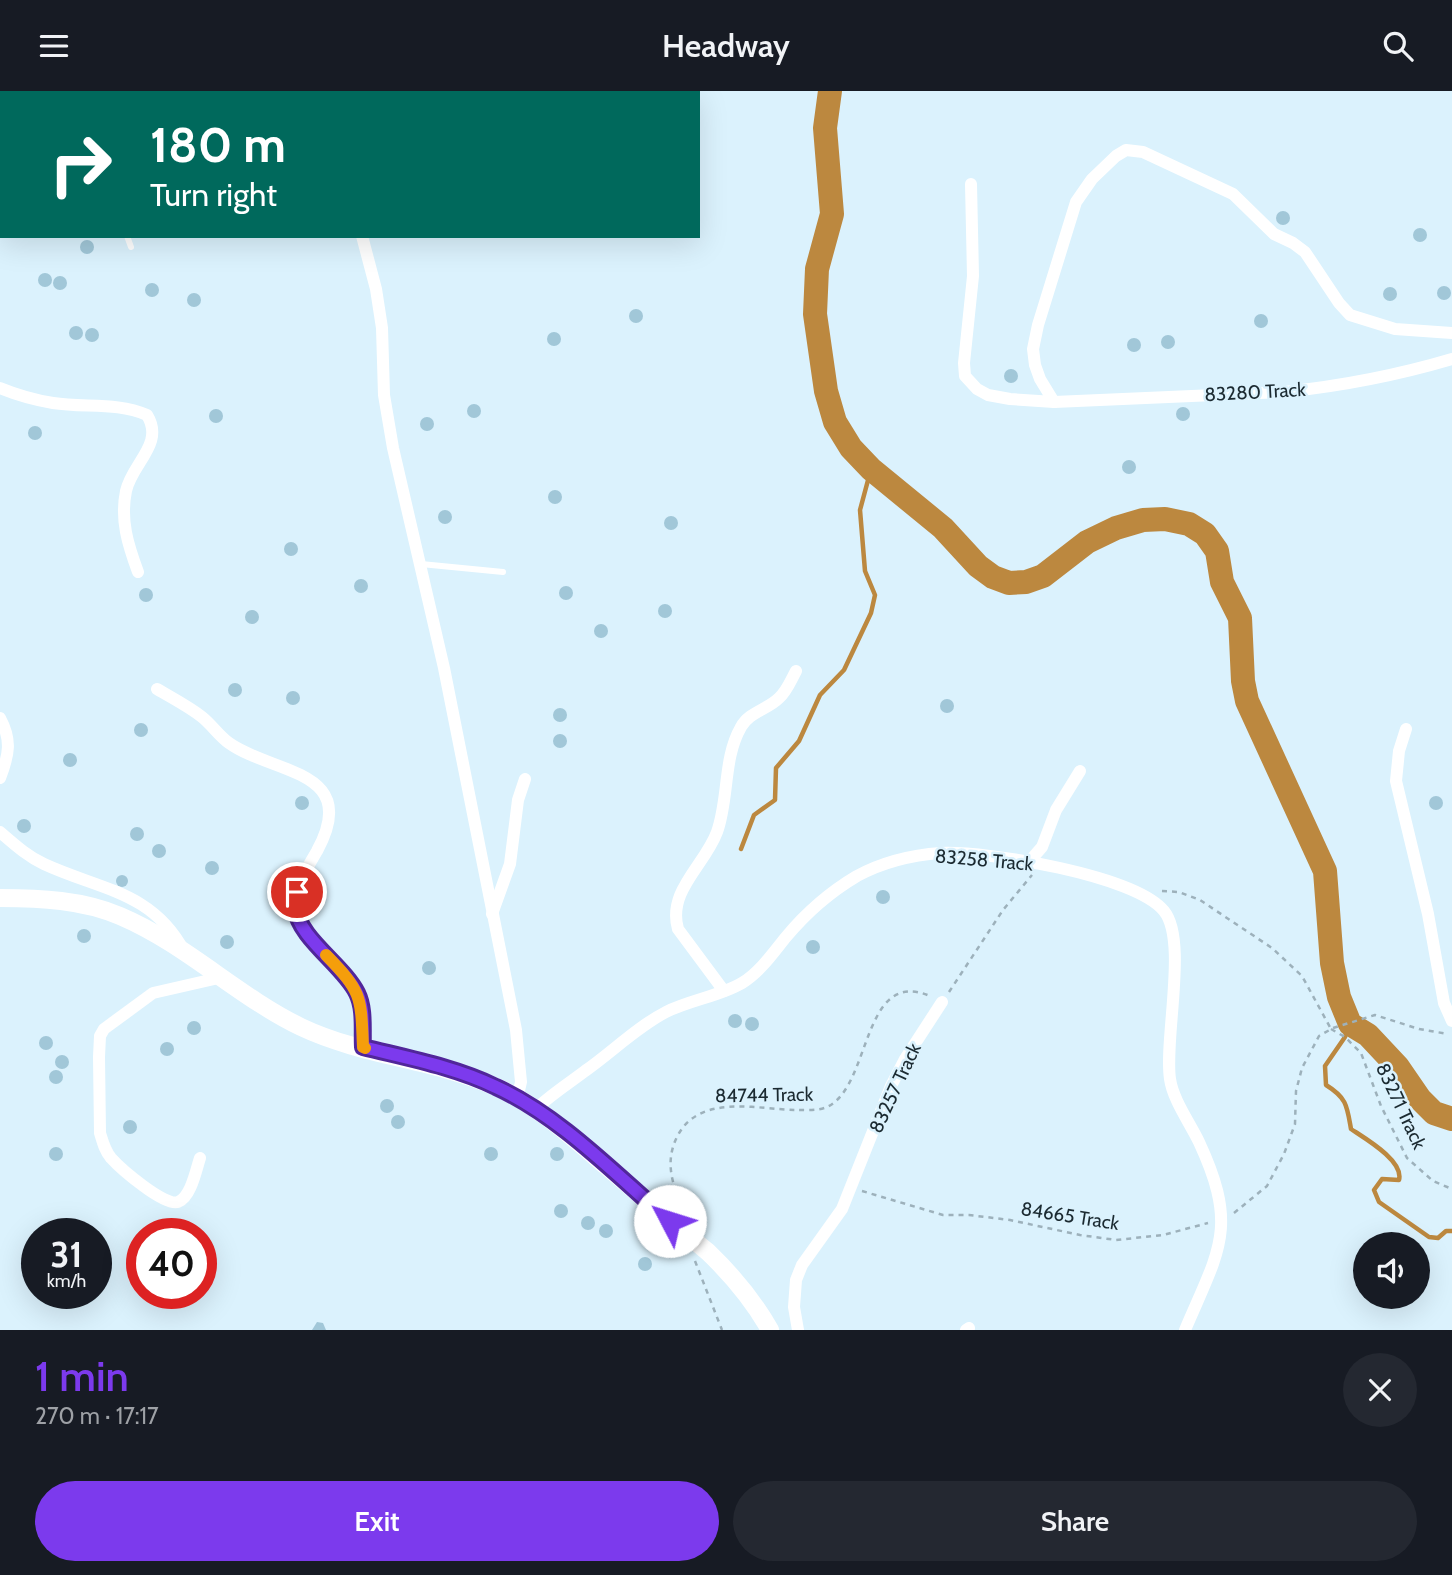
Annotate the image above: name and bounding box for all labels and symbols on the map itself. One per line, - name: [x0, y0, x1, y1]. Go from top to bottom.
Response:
- street label: 83280 Track: [1204, 378, 1307, 406]
- street label: 83258 Track: [934, 844, 1034, 876]
- pin: [267, 862, 327, 922]
- street label: 83257 Track: [864, 1039, 926, 1137]
- street label: 83271 Track: [1371, 1059, 1431, 1153]
- street label: 84744 Track: [715, 1083, 814, 1107]
- position arrow: [633, 1184, 707, 1258]
- street label: 84665 Track: [1019, 1197, 1121, 1235]
- speed limit sign: 40: [126, 1218, 217, 1309]

